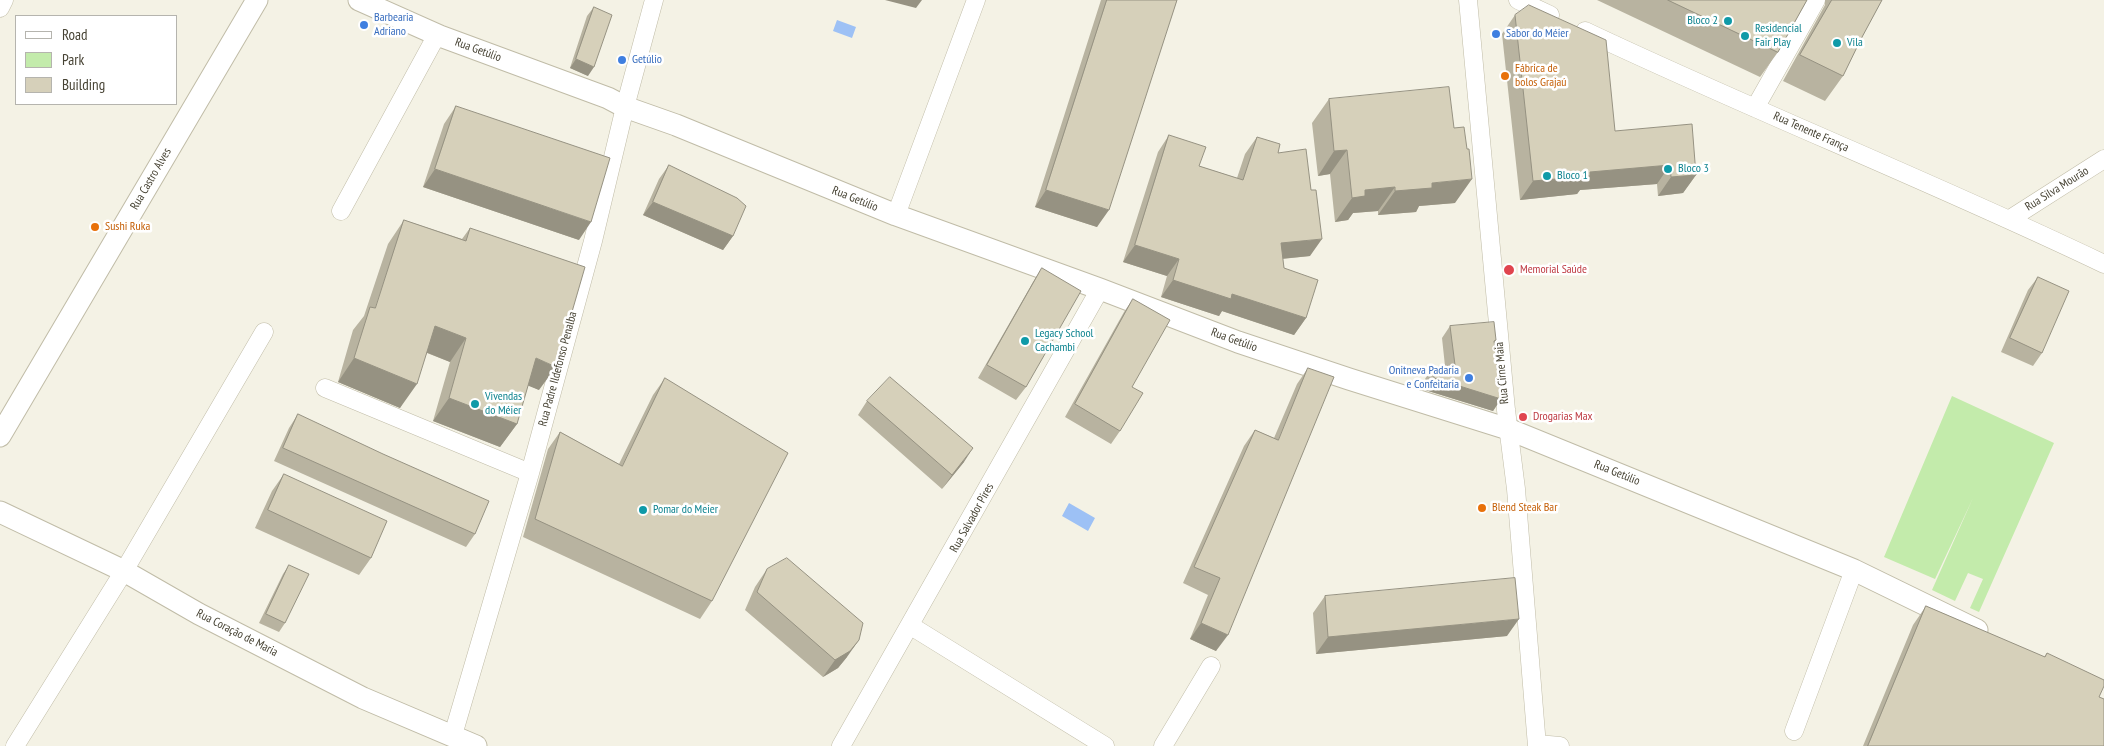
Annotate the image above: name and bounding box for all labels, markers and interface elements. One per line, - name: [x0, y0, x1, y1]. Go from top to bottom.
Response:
- place label: Barbearia Adriano: [374, 11, 413, 39]
- place label: Bloco 2: [1687, 14, 1718, 28]
- legend: [15, 15, 178, 105]
- marker: Bloco 2: [1722, 15, 1734, 27]
- marker: Barbearia Adriano: [358, 19, 370, 31]
- place label: Residencial Fair Play: [1755, 22, 1802, 50]
- text: Road: [62, 25, 88, 44]
- place label: Sabor do Méier: [1506, 27, 1569, 41]
- marker: Sabor do Méier: [1490, 28, 1502, 40]
- marker: Residencial Fair Play: [1739, 30, 1751, 42]
- street label: Rua Getúlio: [453, 35, 503, 65]
- place label: Vila: [1847, 36, 1863, 50]
- marker: Vila: [1831, 37, 1843, 49]
- text: Park: [62, 50, 84, 69]
- place label: Getúlio: [632, 53, 662, 67]
- marker: Getúlio: [616, 54, 628, 66]
- place label: Fábrica de bolos Grajaú: [1515, 62, 1567, 90]
- marker: Fábrica de bolos Grajaú: [1499, 70, 1511, 82]
- text: Building: [62, 75, 105, 94]
- street label: Rua Tenente França: [1771, 109, 1851, 155]
- street label: Rua Castro Alves: [128, 146, 174, 212]
- place label: Bloco 3: [1678, 162, 1709, 176]
- marker: Bloco 3: [1662, 163, 1674, 175]
- street label: Rua Silva Mourão: [2023, 164, 2091, 214]
- place label: Bloco 1: [1557, 169, 1588, 183]
- marker: Bloco 1: [1541, 170, 1553, 182]
- street label: Rua Getúlio: [830, 183, 880, 215]
- place label: Sushi Ruka: [105, 220, 150, 234]
- marker: Sushi Ruka: [89, 221, 101, 233]
- marker: Memorial Saúde: [1502, 263, 1516, 277]
- place label: Memorial Saúde: [1520, 263, 1587, 277]
- street label: Rua Padre Ildefonso Penalba: [536, 310, 580, 428]
- street label: Rua Getúlio: [1209, 325, 1259, 355]
- place label: Legacy School Cachambi: [1035, 327, 1093, 355]
- marker: Legacy School Cachambi: [1019, 335, 1031, 347]
- street label: Rua Cirne Maia: [1492, 341, 1512, 405]
- place label: Onitneva Padaria e Confeitaria: [1389, 364, 1459, 392]
- marker: Onitneva Padaria e Confeitaria: [1463, 372, 1475, 384]
- place label: Vivendas do Méier: [485, 390, 522, 418]
- marker: Vivendas do Méier: [469, 398, 481, 410]
- place label: Drogarias Max: [1533, 410, 1592, 424]
- marker: Drogarias Max: [1517, 411, 1529, 423]
- street label: Rua Getúlio: [1592, 457, 1642, 489]
- street label: Rua Salvador Pires: [947, 481, 997, 555]
- place label: Blend Steak Bar: [1492, 501, 1557, 515]
- marker: Blend Steak Bar: [1476, 502, 1488, 514]
- place label: Pomar do Meier: [653, 503, 718, 517]
- marker: Pomar do Meier: [637, 504, 649, 516]
- street label: Rua Coração de Maria: [194, 606, 280, 660]

